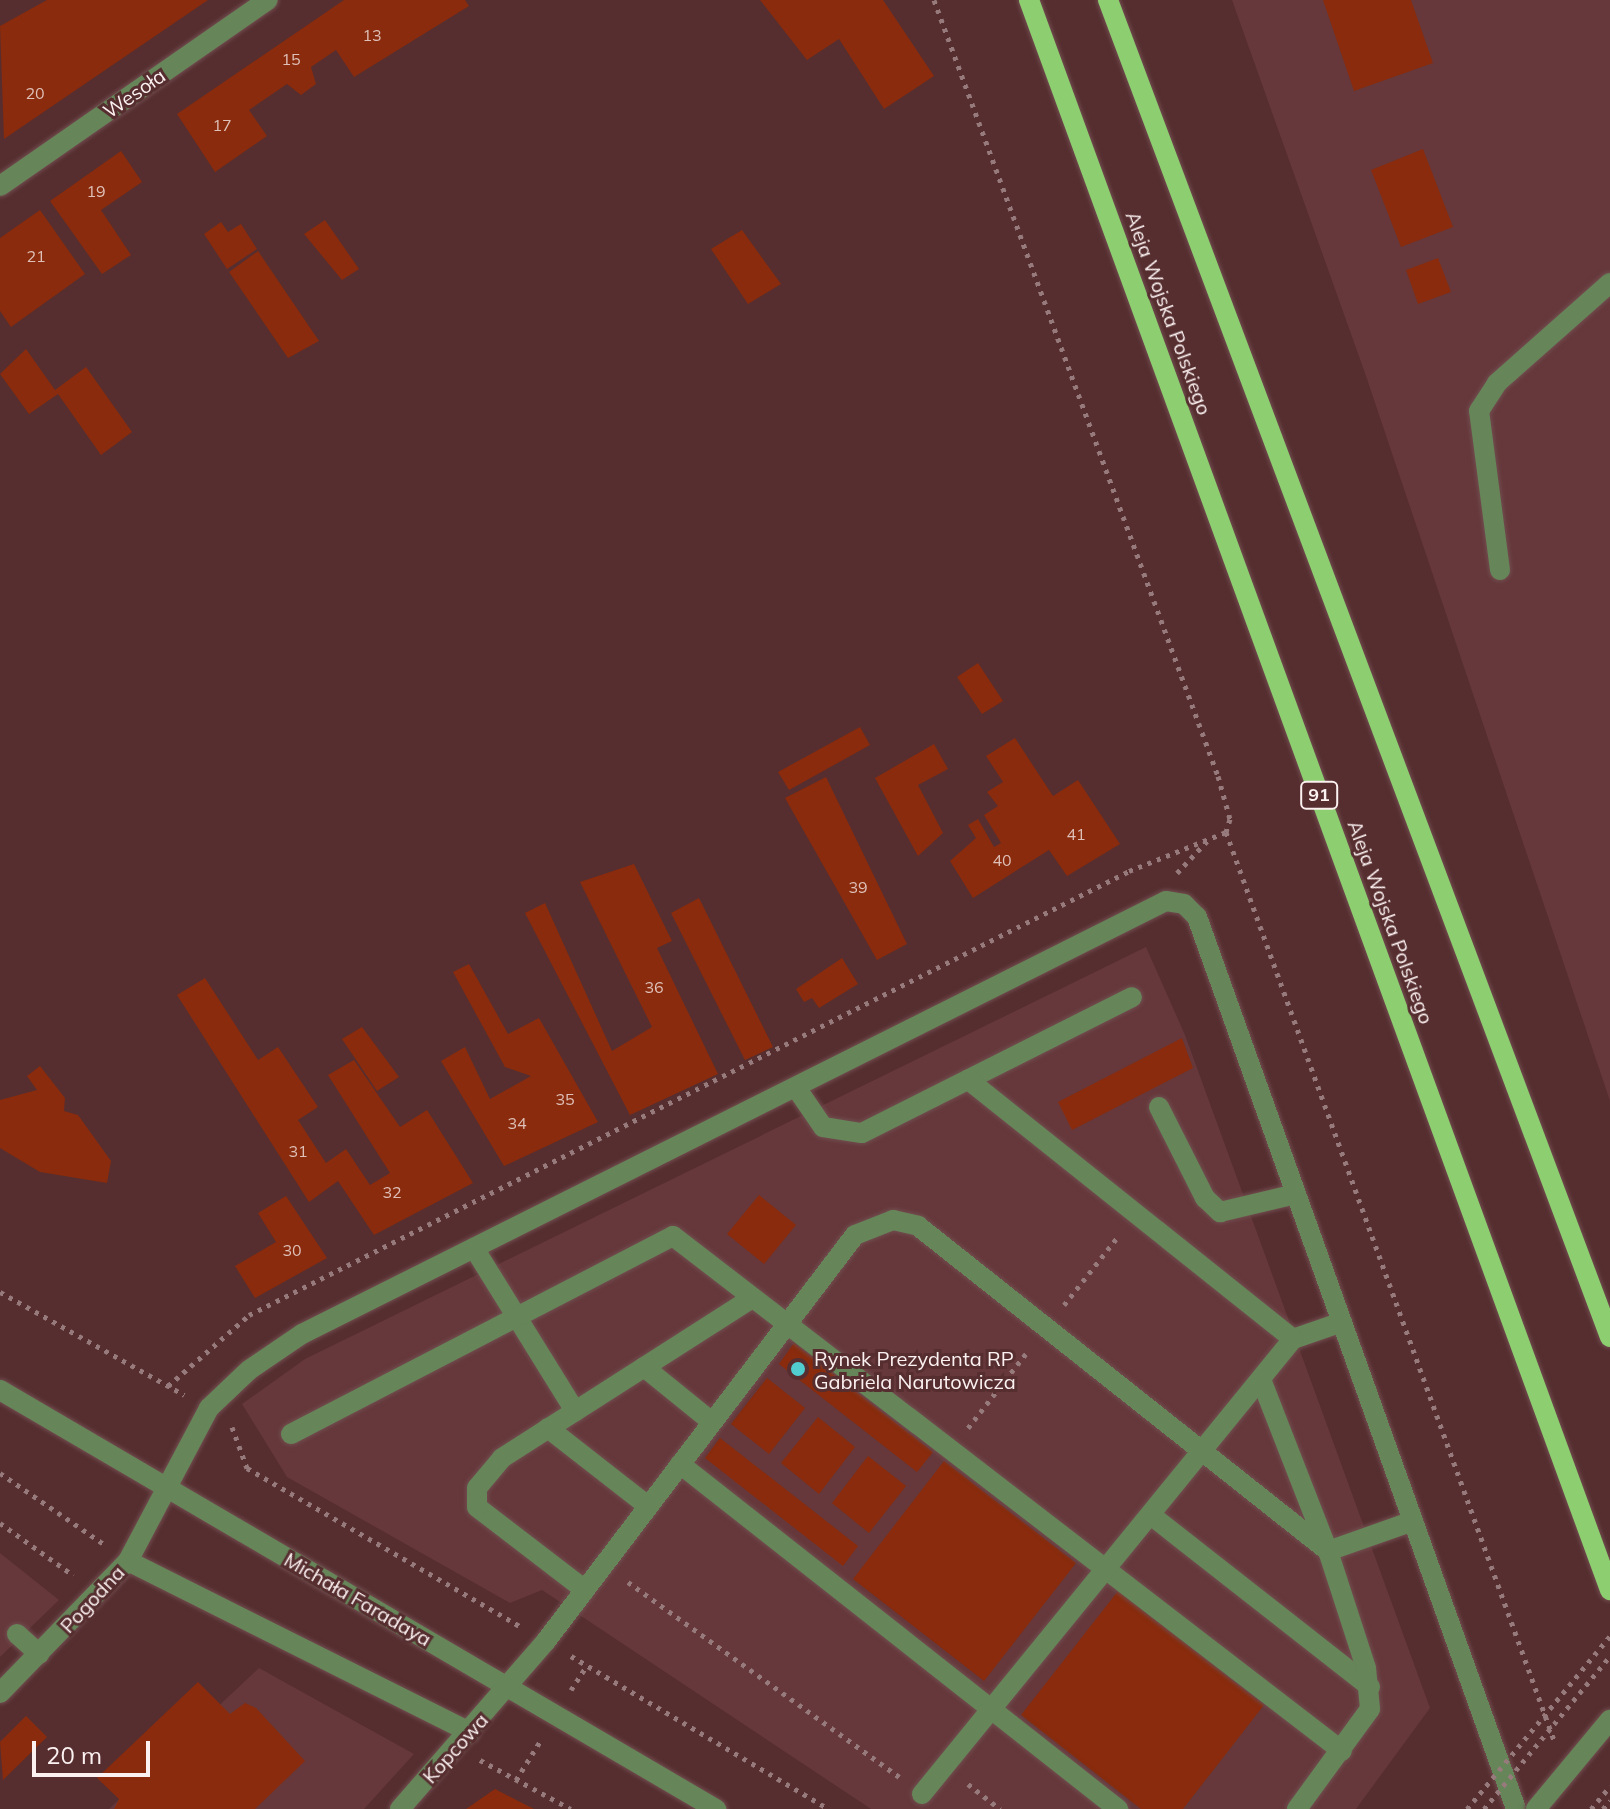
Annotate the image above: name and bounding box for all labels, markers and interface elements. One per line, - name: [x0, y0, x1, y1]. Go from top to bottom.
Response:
- house number: 13: [362, 25, 382, 45]
- house number: 15: [281, 49, 301, 69]
- street label: Wesoła: [98, 63, 170, 123]
- house number: 20: [25, 83, 45, 103]
- house number: 17: [212, 115, 232, 135]
- house number: 19: [86, 181, 106, 201]
- street label: Aleja Wojska Polskiego: [1121, 208, 1217, 418]
- house number: 21: [26, 246, 46, 266]
- road number: 91: [1299, 781, 1339, 809]
- street label: Aleja Wojska Polskiego: [1343, 817, 1439, 1027]
- house number: 41: [1066, 824, 1086, 844]
- house number: 40: [992, 850, 1012, 870]
- house number: 39: [848, 877, 868, 897]
- house number: 36: [644, 977, 664, 997]
- house number: 35: [555, 1089, 575, 1109]
- house number: 34: [507, 1113, 527, 1133]
- house number: 31: [288, 1141, 308, 1161]
- house number: 32: [382, 1182, 402, 1202]
- house number: 30: [282, 1240, 302, 1260]
- place label: Rynek Prezydenta RP Gabriela Narutowicza: [814, 1346, 1016, 1393]
- marker: Rynek Prezydenta RP Gabriela Narutowicza: [789, 1360, 807, 1378]
- street label: Michała Faradaya: [280, 1547, 436, 1651]
- street label: Pogodna: [55, 1560, 129, 1638]
- street label: Kopcowa: [417, 1708, 493, 1788]
- scale bar: [36, 1725, 154, 1775]
- text: 20 m: [46, 1740, 102, 1770]

